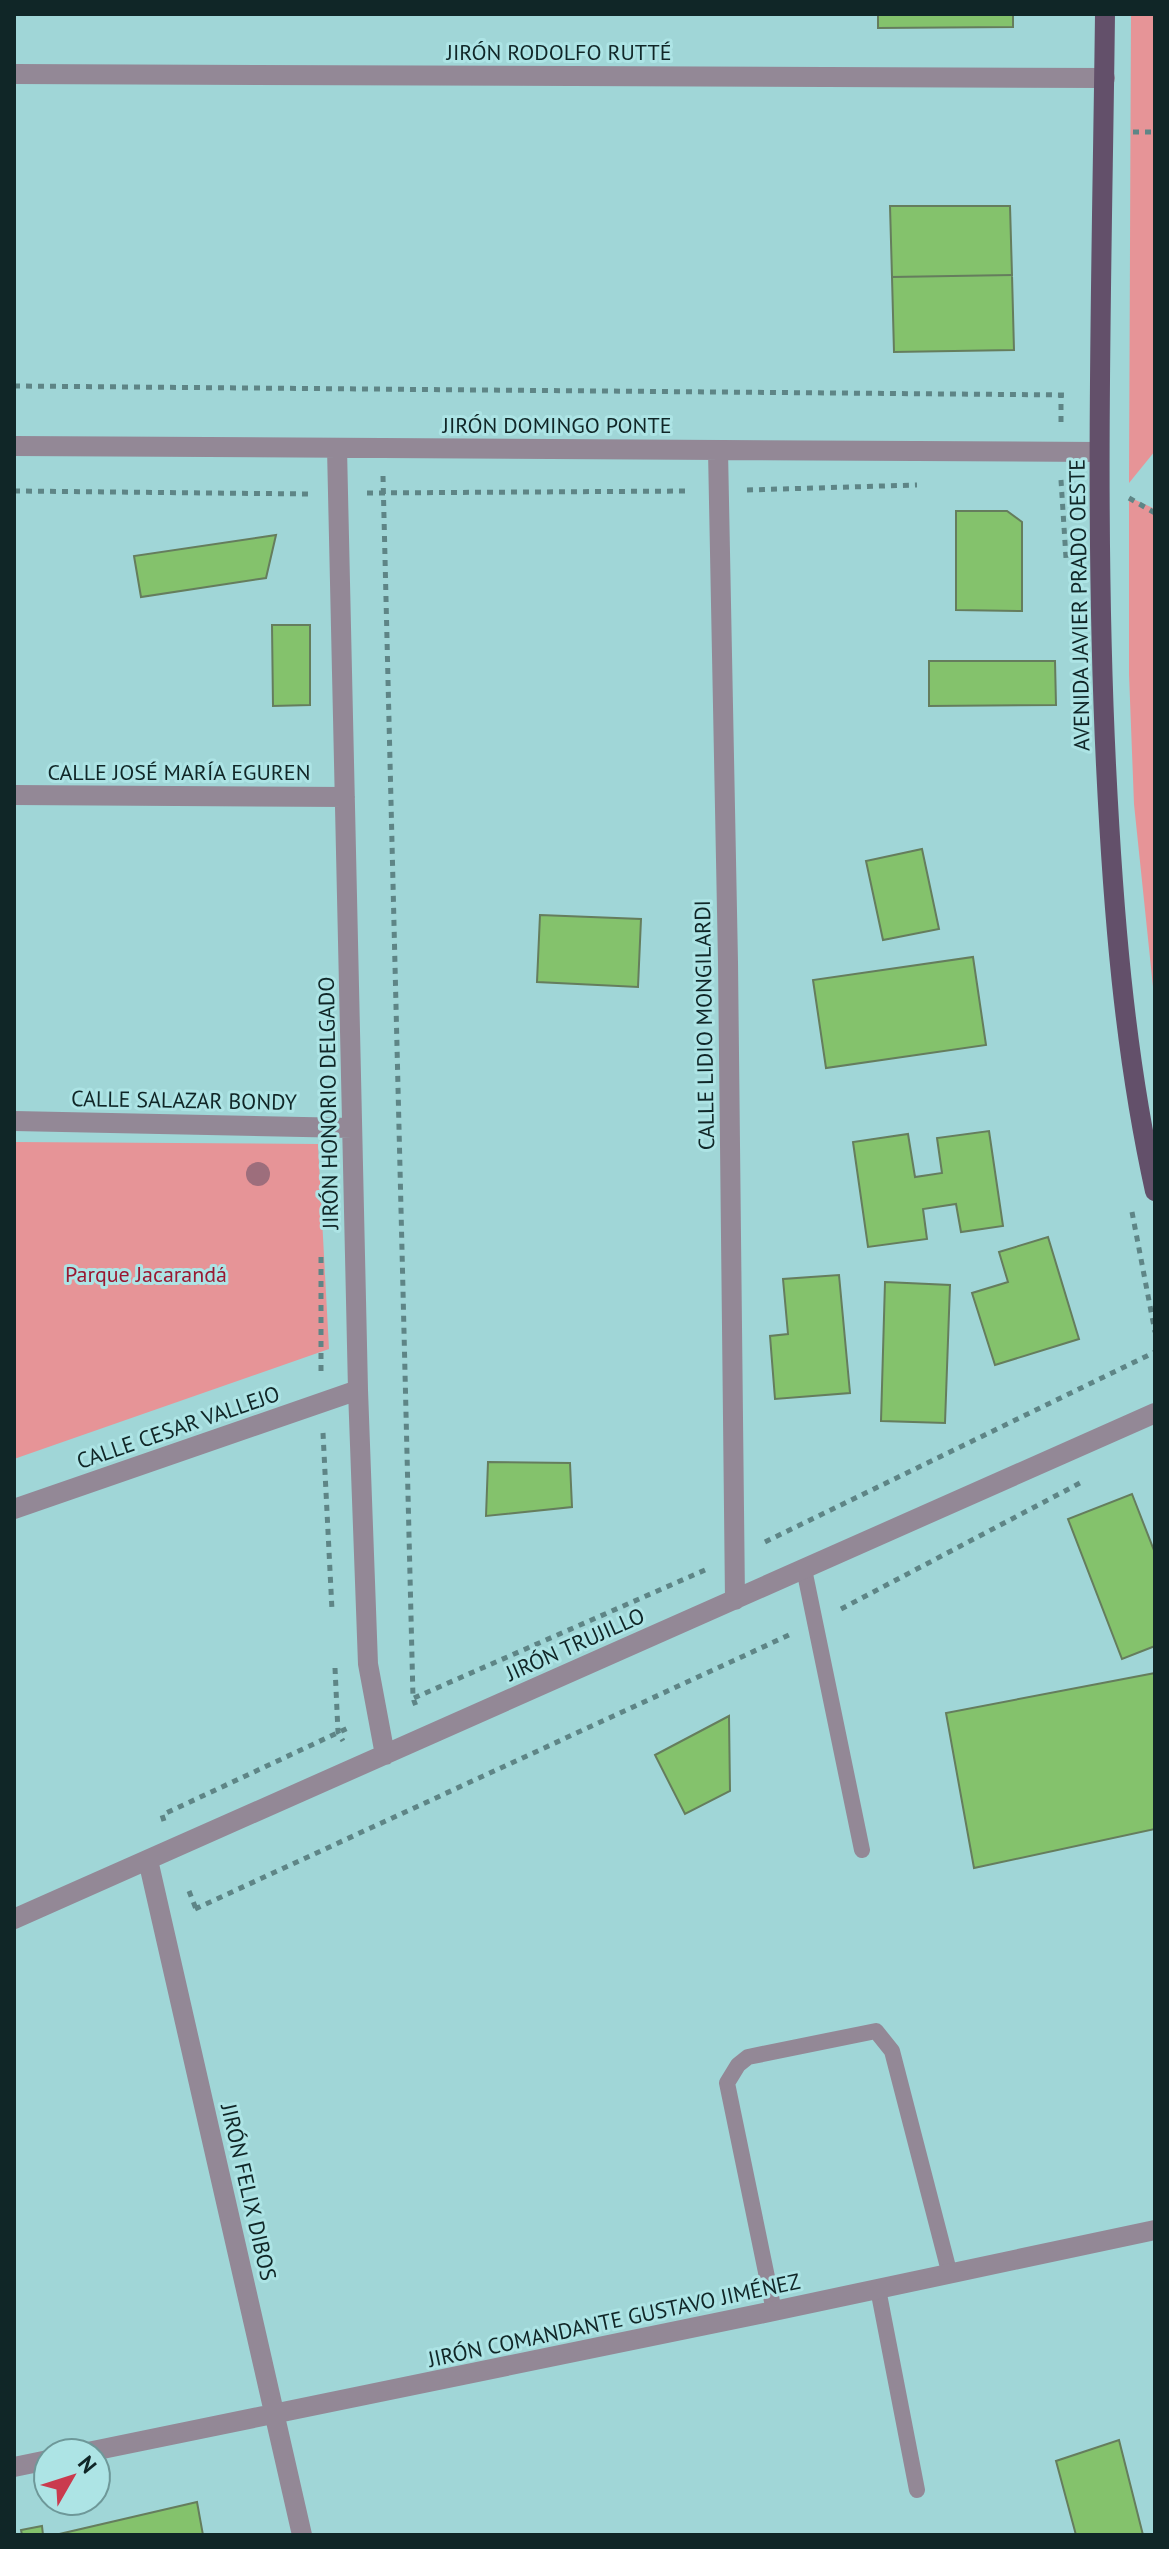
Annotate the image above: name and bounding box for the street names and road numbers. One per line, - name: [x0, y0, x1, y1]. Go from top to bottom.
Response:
- street label: JIRÓN RODOLFO RUTTÉ: [445, 38, 672, 66]
- street label: JIRÓN DOMINGO PONTE: [442, 411, 671, 439]
- street label: AVENIDA JAVIER PRADO OESTE: [1062, 459, 1096, 751]
- street label: CALLE JOSÉ MARÍA EGUREN: [48, 758, 310, 786]
- street label: CALLE LIDIO MONGILARDI: [688, 900, 720, 1150]
- street label: JIRÓN HONORIO DELGADO: [312, 976, 344, 1231]
- street label: CALLE SALAZAR BONDY: [71, 1084, 298, 1116]
- street label: CALLE CESAR VALLEJO: [73, 1379, 283, 1475]
- street label: JIRÓN TRUJILLO: [500, 1601, 649, 1687]
- street label: JIRÓN FELIX DIBOS: [215, 2100, 283, 2283]
- street label: JIRÓN COMANDANTE GUSTAVO JIMÉNEZ: [424, 2267, 803, 2373]

